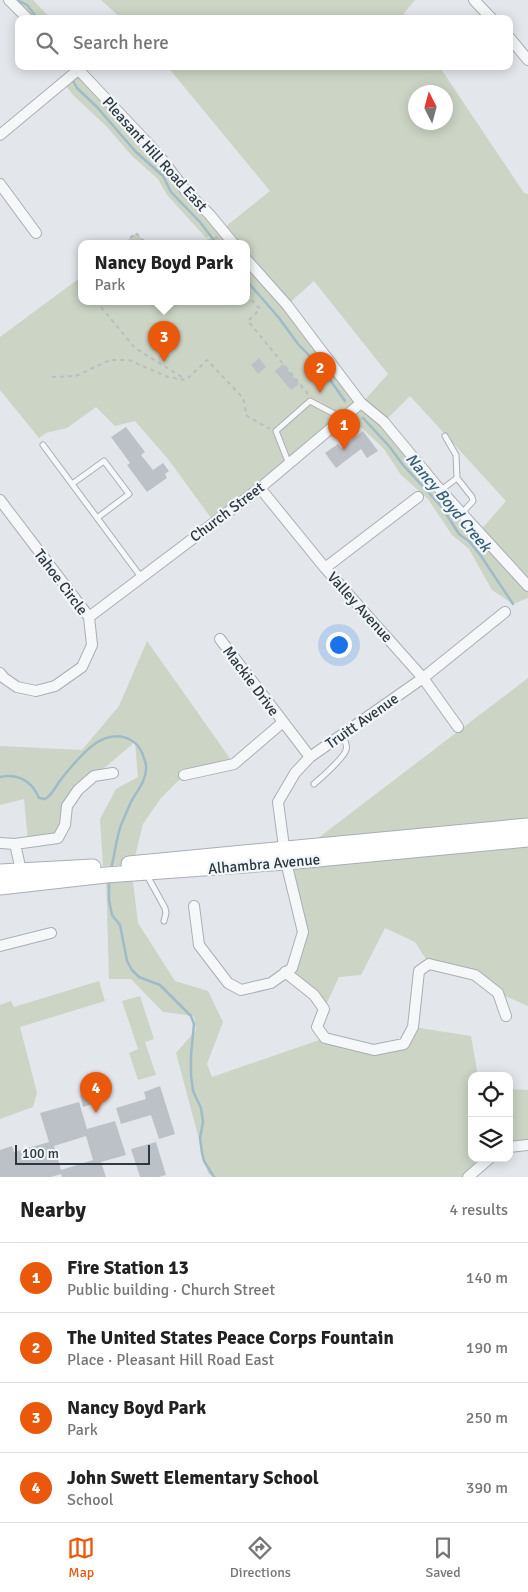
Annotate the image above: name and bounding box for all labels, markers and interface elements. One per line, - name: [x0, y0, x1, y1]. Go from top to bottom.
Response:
- search box: [15, 15, 513, 70]
- icon: search: [33, 29, 61, 57]
- text: Search here: [73, 31, 169, 55]
- north arrow: [408, 85, 453, 130]
- street label: Pleasant Hill Road East: [99, 93, 211, 215]
- popup: [78, 240, 250, 305]
- text: Nancy Boyd Park: [94, 251, 234, 275]
- text: Park: [94, 275, 125, 295]
- pin: 3: [148, 321, 180, 362]
- pin: 2: [304, 352, 336, 393]
- pin: 1: [328, 409, 360, 450]
- water label: Nancy Boyd Creek: [401, 449, 497, 558]
- street label: Church Street: [186, 478, 268, 546]
- street label: Tahoe Circle: [30, 545, 92, 619]
- street label: Valley Avenue: [324, 568, 396, 646]
- your location: [326, 632, 352, 658]
- street label: Mackie Drive: [219, 643, 283, 719]
- street label: Truitt Avenue: [322, 689, 402, 753]
- street label: Alhambra Avenue: [207, 850, 321, 878]
- pin: 4: [80, 1072, 112, 1113]
- map controls: [468, 1072, 513, 1162]
- button: locate: [468, 1072, 513, 1117]
- button: layers: [468, 1117, 513, 1162]
- scale bar: [15, 1142, 150, 1165]
- text: 100 m: [22, 1145, 59, 1162]
- text: Nearby: [20, 1197, 86, 1223]
- text: 4 results: [449, 1200, 508, 1220]
- text: Fire Station 13: [67, 1256, 189, 1280]
- text: 1: [32, 1268, 40, 1288]
- text: 140 m: [466, 1268, 508, 1288]
- text: Public building · Church Street: [67, 1280, 275, 1300]
- text: The United States Peace Corps Fountain: [67, 1326, 394, 1350]
- text: 2: [32, 1338, 40, 1358]
- text: 190 m: [466, 1338, 508, 1358]
- text: Place · Pleasant Hill Road East: [67, 1350, 274, 1370]
- text: Nancy Boyd Park: [67, 1396, 206, 1420]
- text: 3: [32, 1408, 40, 1428]
- text: 250 m: [466, 1408, 508, 1428]
- text: Park: [67, 1420, 98, 1440]
- text: John Swett Elementary School: [67, 1466, 319, 1490]
- text: 4: [32, 1478, 40, 1498]
- text: 390 m: [466, 1478, 508, 1498]
- text: School: [67, 1490, 113, 1510]
- tab: Map: [67, 1534, 95, 1581]
- tab: Directions: [230, 1534, 291, 1581]
- tab: Saved: [425, 1534, 461, 1581]

